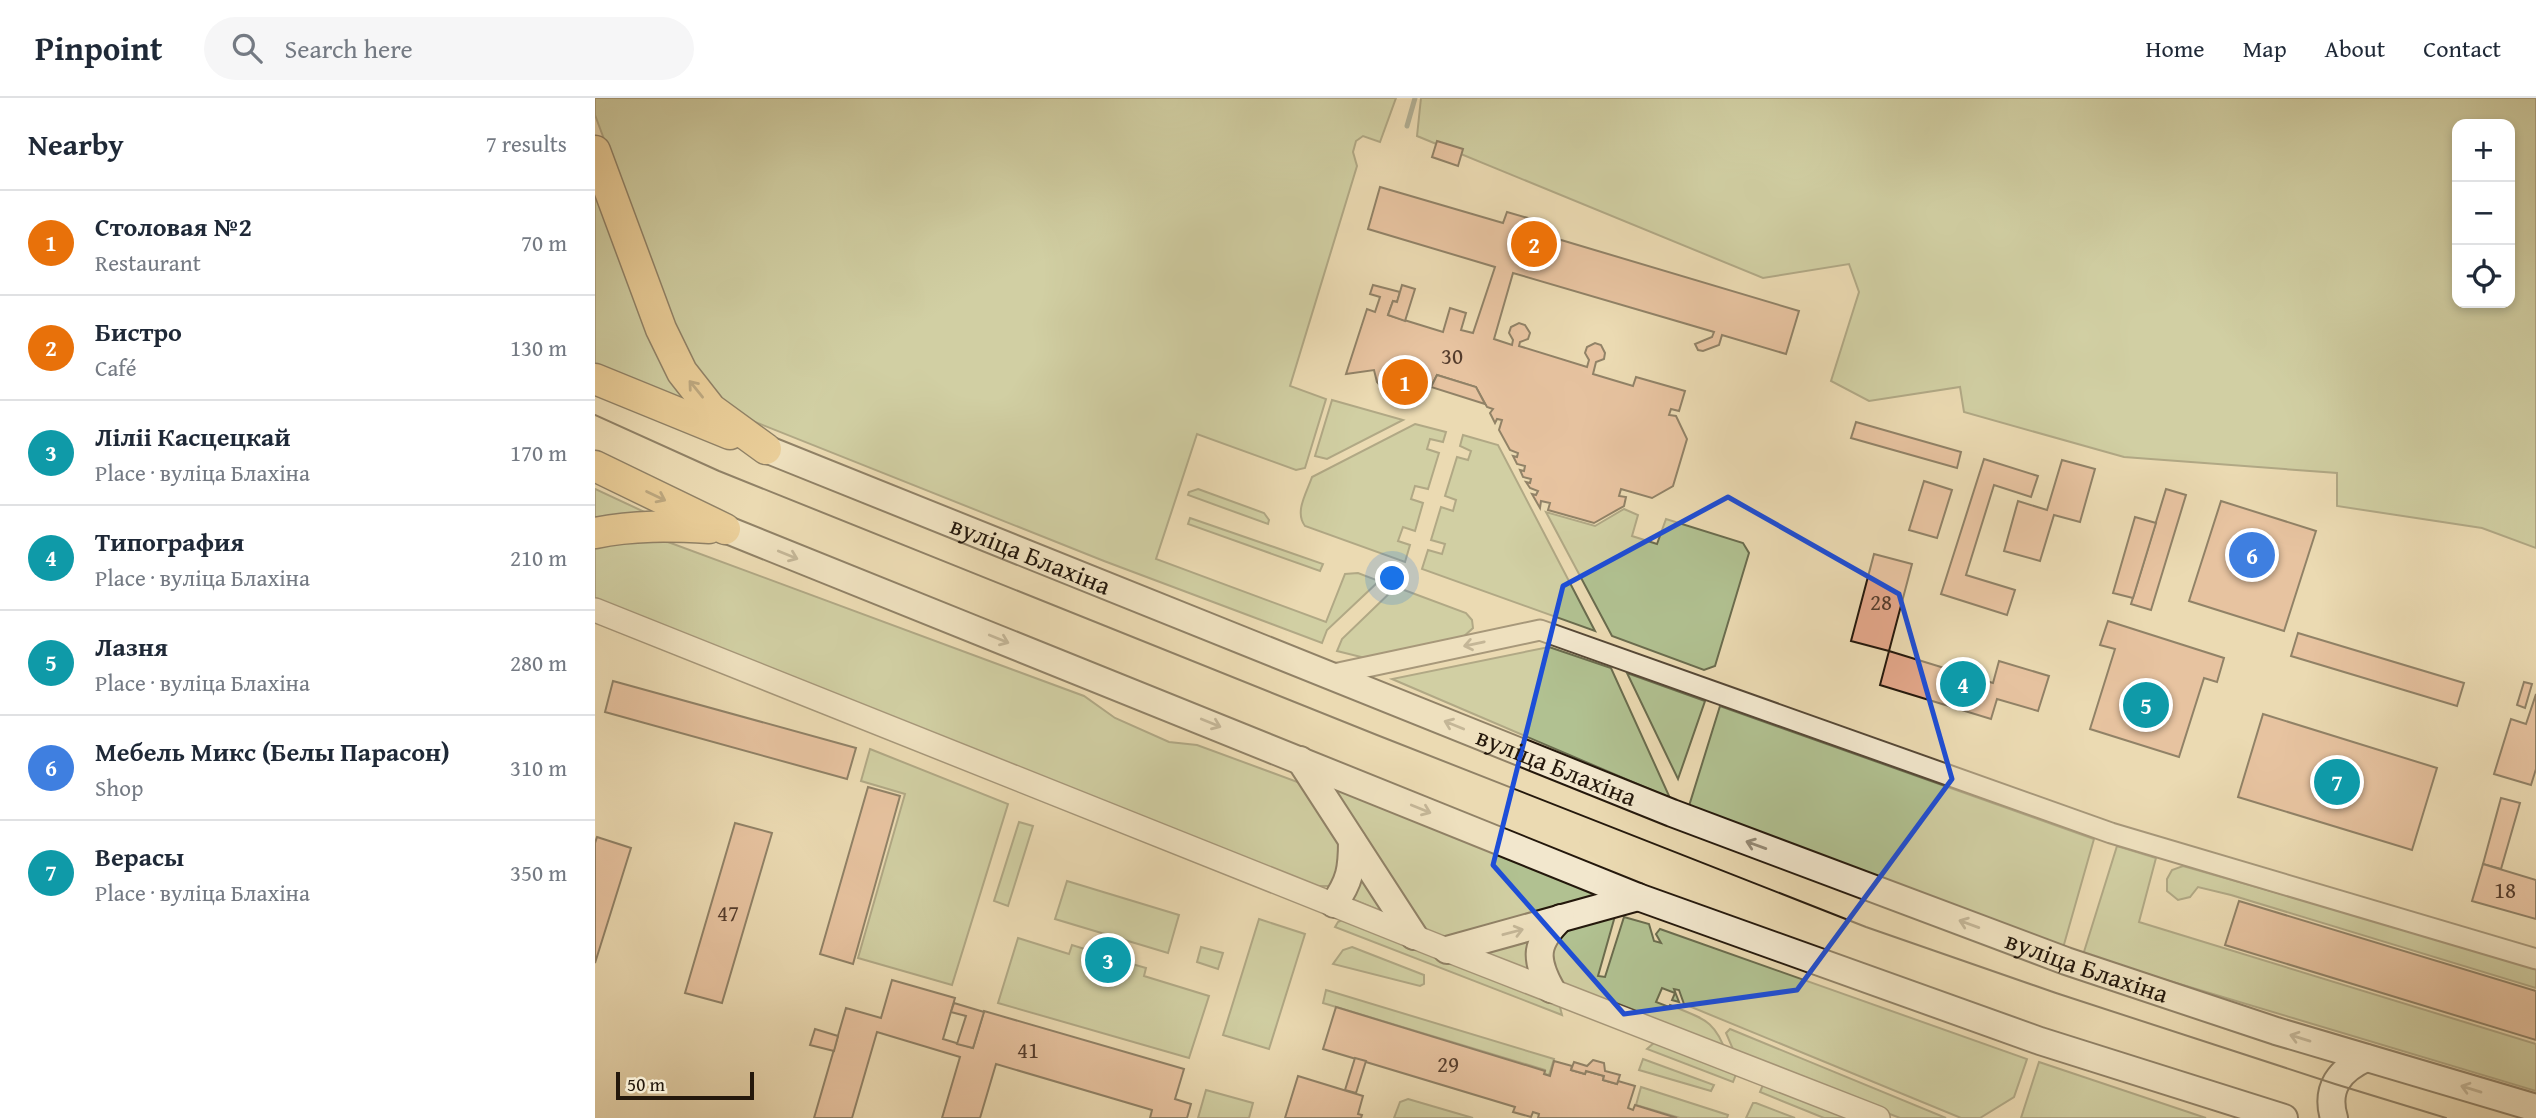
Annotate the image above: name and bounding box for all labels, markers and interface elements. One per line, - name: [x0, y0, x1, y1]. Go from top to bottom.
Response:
- search box: [204, 17, 694, 80]
- text: Pinpoint: [35, 24, 162, 72]
- icon: search: [228, 29, 266, 67]
- text: Search here: [284, 29, 413, 68]
- text: Home: [2146, 31, 2205, 66]
- text: Map: [2243, 31, 2287, 66]
- text: About: [2325, 31, 2385, 66]
- text: Contact: [2423, 31, 2501, 66]
- map controls: [2452, 119, 2515, 308]
- button: +: [2452, 119, 2515, 182]
- text: Nearby: [28, 122, 124, 166]
- text: 7 results: [486, 127, 567, 160]
- button: −: [2452, 182, 2515, 245]
- text: Столовая №2: [95, 207, 252, 246]
- pin: 2: [1511, 218, 1557, 270]
- text: 1: [45, 226, 57, 259]
- text: 70 m: [521, 226, 567, 259]
- button: locate: [2452, 245, 2515, 308]
- text: Restaurant: [95, 246, 201, 279]
- text: Бистро: [95, 312, 182, 351]
- text: 2: [45, 331, 57, 364]
- text: 130 m: [510, 331, 567, 364]
- house number: 30: [1441, 339, 1463, 372]
- text: Café: [95, 351, 137, 384]
- pin: 1: [1382, 356, 1428, 408]
- one-way arrow: [688, 381, 703, 399]
- text: Ліліі Касцецкай: [95, 417, 291, 456]
- text: 3: [45, 436, 57, 469]
- text: 170 m: [510, 436, 567, 469]
- text: Place · вуліца Блахіна: [95, 456, 310, 489]
- one-way arrow: [645, 490, 666, 503]
- street label: вуліца Блахіна: [945, 505, 1117, 605]
- text: Типография: [95, 522, 244, 561]
- pin: 6: [2229, 529, 2275, 581]
- text: 4: [45, 541, 57, 574]
- text: 210 m: [510, 541, 567, 574]
- one-way arrow: [777, 549, 799, 562]
- text: Place · вуліца Блахіна: [95, 561, 310, 594]
- your location: [1375, 561, 1409, 595]
- house number: 28: [1870, 585, 1892, 618]
- text: Лазня: [95, 627, 168, 666]
- one-way arrow: [988, 633, 1010, 646]
- one-way arrow: [1463, 638, 1486, 652]
- text: 5: [45, 646, 57, 679]
- text: 280 m: [510, 646, 567, 679]
- pin: 4: [1940, 658, 1986, 710]
- text: Place · вуліца Блахіна: [95, 666, 310, 699]
- pin: 5: [2123, 679, 2169, 731]
- street label: вуліца Блахіна: [1471, 716, 1643, 816]
- one-way arrow: [1199, 718, 1221, 731]
- one-way arrow: [1443, 718, 1465, 731]
- text: Мебель Микс (Белы Парасон): [95, 732, 450, 771]
- text: 6: [45, 751, 57, 784]
- text: 310 m: [510, 751, 567, 784]
- pin: 7: [2314, 756, 2360, 808]
- text: Shop: [95, 771, 143, 804]
- one-way arrow: [1410, 804, 1432, 817]
- text: Верасы: [95, 837, 184, 876]
- one-way arrow: [1746, 837, 1768, 850]
- text: 7: [45, 856, 57, 889]
- text: 350 m: [510, 856, 567, 889]
- house number: 18: [2494, 873, 2516, 906]
- text: Place · вуліца Блахіна: [95, 876, 310, 909]
- house number: 47: [717, 896, 739, 929]
- one-way arrow: [1959, 917, 1981, 930]
- street label: вуліца Блахіна: [2000, 920, 2174, 1013]
- one-way arrow: [1502, 924, 1524, 937]
- pin: 3: [1085, 934, 1131, 986]
- one-way arrow: [2290, 1031, 2312, 1044]
- house number: 41: [1017, 1033, 1039, 1066]
- house number: 29: [1437, 1047, 1459, 1080]
- scale bar: [616, 1069, 754, 1101]
- text: 50 m: [627, 1070, 665, 1098]
- one-way arrow: [2460, 1081, 2482, 1094]

